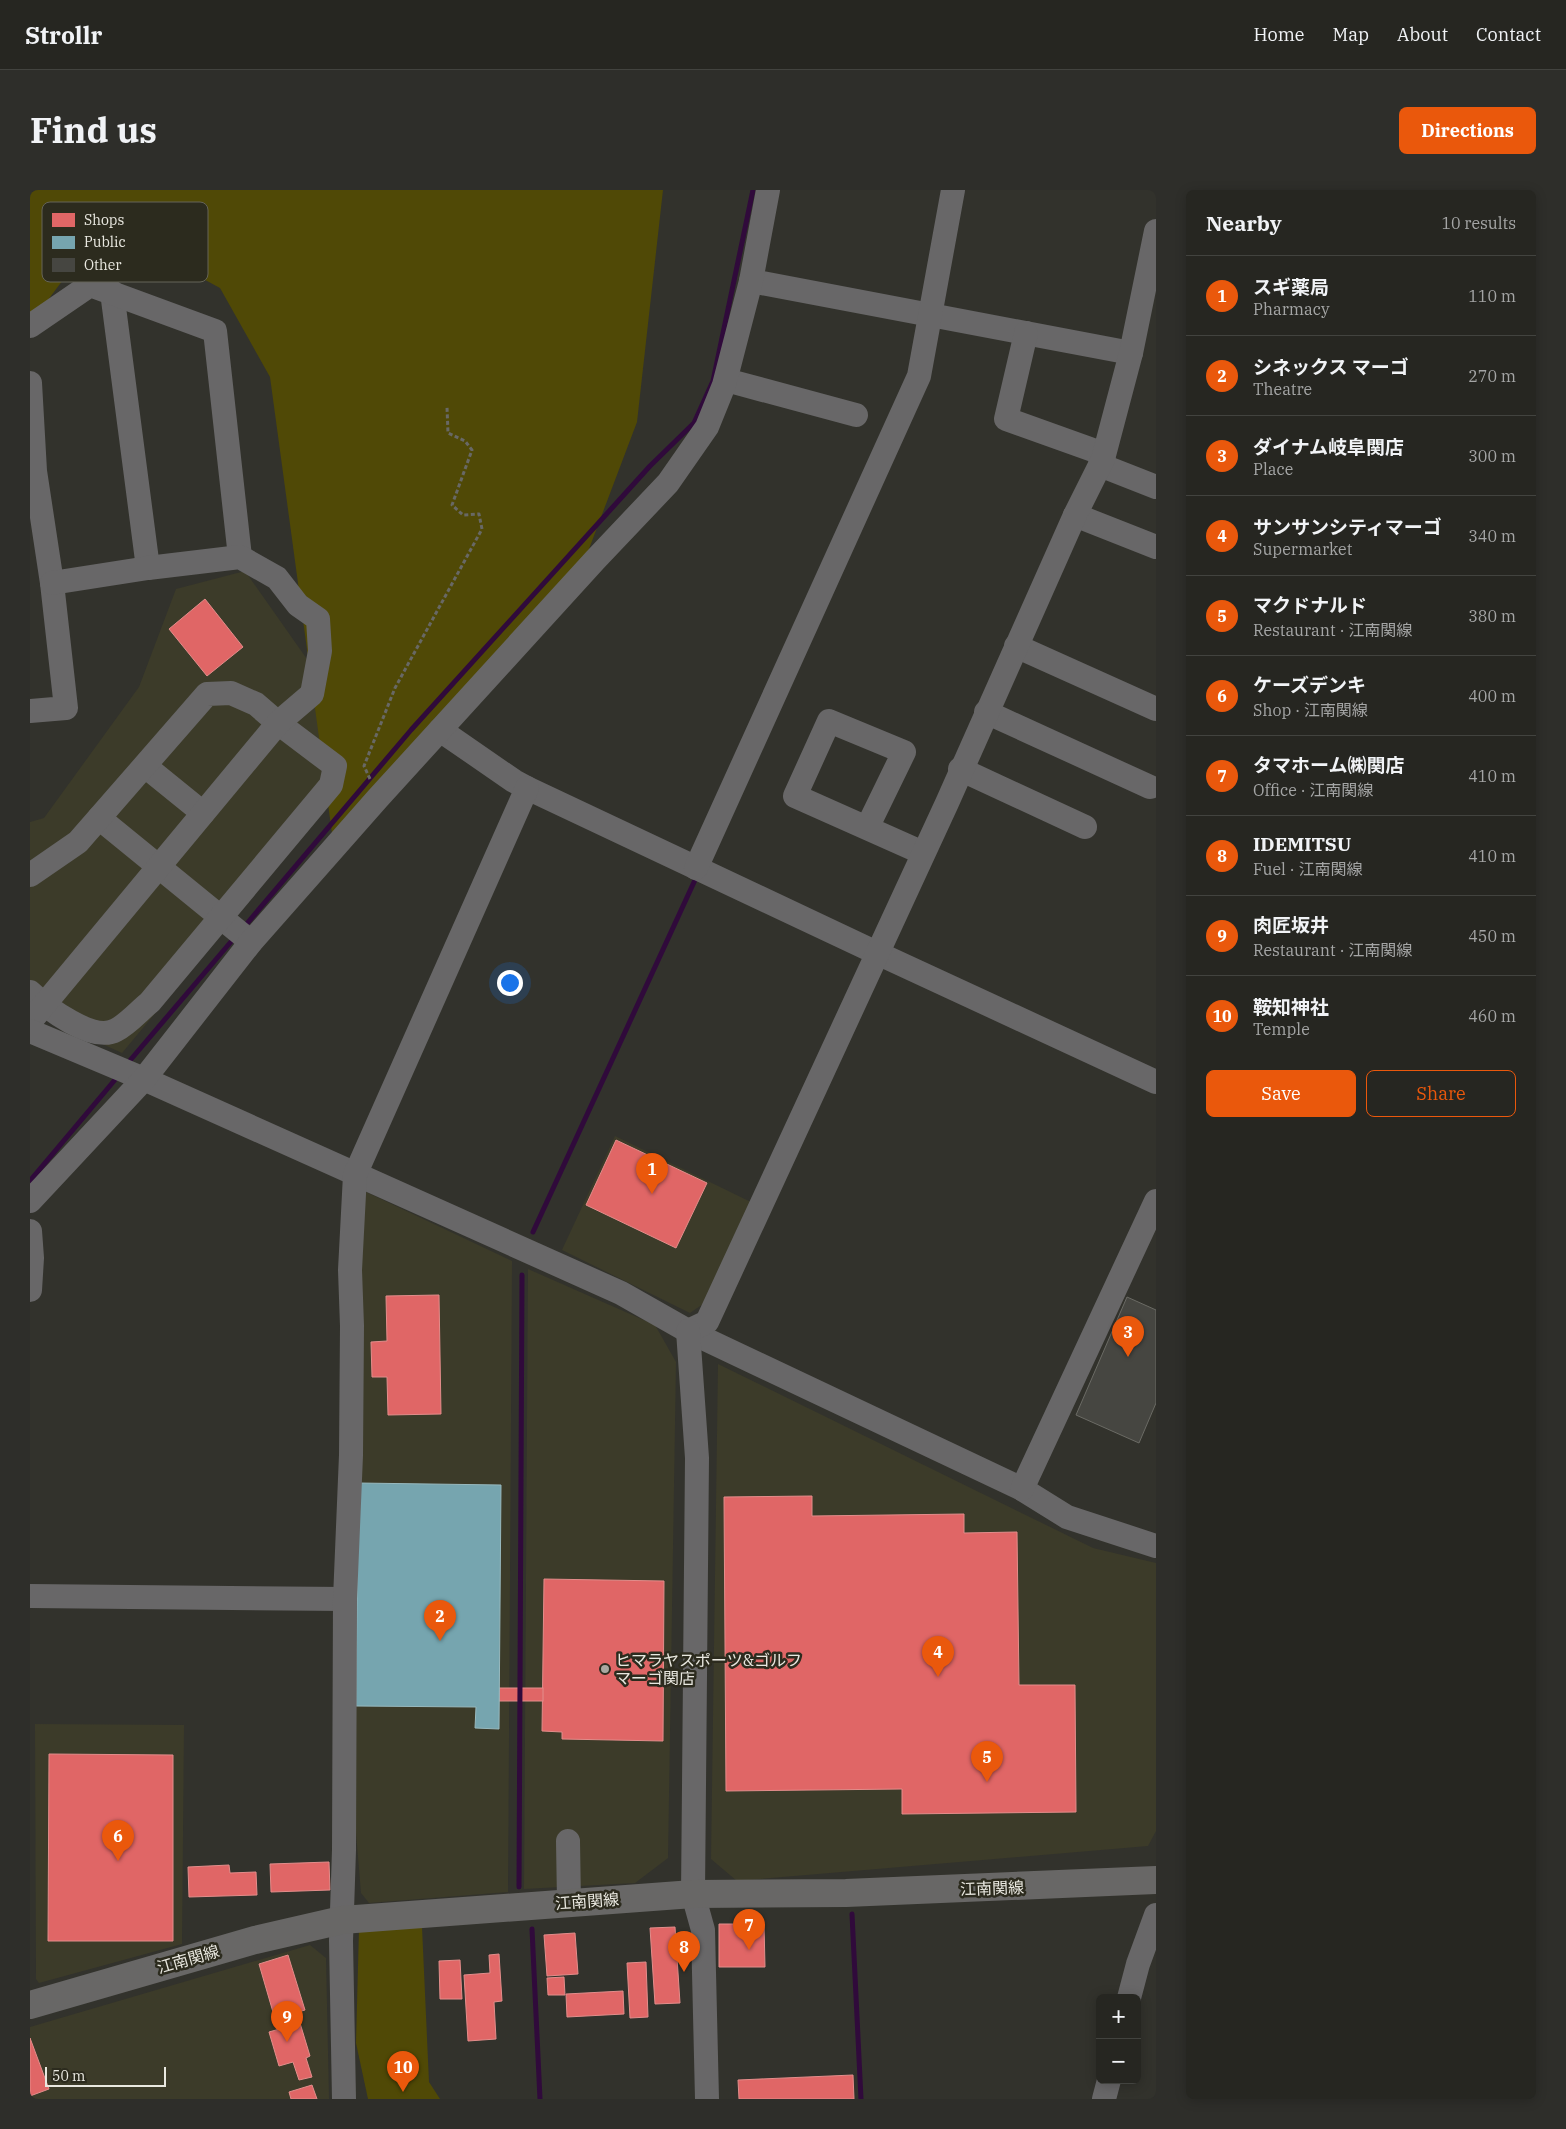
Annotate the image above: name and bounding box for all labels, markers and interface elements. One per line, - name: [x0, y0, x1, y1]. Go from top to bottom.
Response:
- text: Strollr: [25, 19, 102, 51]
- text: Home: [1253, 23, 1305, 46]
- text: Map: [1333, 23, 1369, 46]
- text: About: [1397, 23, 1448, 46]
- text: Contact: [1476, 23, 1541, 46]
- text: Find us: [30, 107, 157, 153]
- button: Directions: [1399, 107, 1536, 154]
- legend: [42, 202, 208, 282]
- text: Nearby: [1206, 209, 1282, 237]
- text: Shops: [84, 211, 124, 229]
- text: 10 results: [1441, 213, 1516, 233]
- text: Public: [84, 233, 126, 251]
- text: Other: [84, 256, 122, 274]
- text: スギ薬局: [1253, 275, 1329, 299]
- text: 1: [1217, 286, 1227, 306]
- text: 110 m: [1468, 286, 1516, 306]
- text: Pharmacy: [1253, 299, 1330, 319]
- text: シネックス マーゴ: [1253, 355, 1409, 379]
- text: 2: [1217, 366, 1227, 386]
- text: 270 m: [1468, 366, 1516, 386]
- text: Theatre: [1253, 379, 1312, 399]
- text: ダイナム岐阜関店: [1253, 435, 1404, 459]
- text: 3: [1217, 446, 1227, 466]
- text: 300 m: [1468, 446, 1516, 466]
- text: Place: [1253, 459, 1293, 479]
- text: サンサンシティマーゴ: [1253, 515, 1442, 539]
- text: 4: [1217, 526, 1227, 546]
- text: 340 m: [1468, 526, 1516, 546]
- text: Supermarket: [1253, 539, 1352, 559]
- text: マクドナルド: [1253, 593, 1367, 617]
- text: 5: [1217, 606, 1227, 626]
- text: 380 m: [1468, 606, 1516, 626]
- text: Restaurant · 江南関線: [1253, 620, 1412, 640]
- text: ケーズデンキ: [1253, 673, 1366, 697]
- text: 6: [1217, 686, 1227, 706]
- text: 400 m: [1468, 686, 1516, 706]
- text: Shop · 江南関線: [1253, 700, 1368, 720]
- text: タマホーム㈱関店: [1253, 753, 1404, 777]
- text: 7: [1217, 766, 1227, 786]
- text: 410 m: [1468, 766, 1516, 786]
- text: Office · 江南関線: [1253, 780, 1373, 800]
- text: IDEMITSU: [1253, 832, 1351, 856]
- text: 8: [1217, 846, 1227, 866]
- text: 410 m: [1468, 846, 1516, 866]
- text: Fuel · 江南関線: [1253, 859, 1363, 879]
- text: 肉匠坂井: [1253, 913, 1329, 937]
- text: 9: [1217, 926, 1227, 946]
- text: 450 m: [1468, 926, 1516, 946]
- text: Restaurant · 江南関線: [1253, 940, 1412, 960]
- your location: [497, 970, 523, 996]
- text: 鞍知神社: [1253, 995, 1329, 1019]
- text: 10: [1212, 1006, 1232, 1026]
- text: 460 m: [1468, 1006, 1516, 1026]
- text: Temple: [1253, 1019, 1310, 1039]
- button: Save: [1206, 1070, 1356, 1117]
- button: Share: [1366, 1070, 1516, 1117]
- pin: 1: [636, 1153, 668, 1194]
- pin: 3: [1112, 1316, 1144, 1357]
- pin: 2: [424, 1600, 456, 1641]
- pin: 4: [922, 1636, 954, 1677]
- place label: ヒマラヤスポーツ&ゴルフ マーゴ関店: [615, 1650, 802, 1688]
- marker: ヒマラヤスポーツ&ゴルフ マーゴ関店: [599, 1663, 611, 1675]
- pin: 5: [971, 1741, 1003, 1782]
- pin: 6: [102, 1820, 134, 1861]
- street label: 江南関線: [960, 1877, 1024, 1899]
- street label: 江南関線: [554, 1889, 620, 1913]
- pin: 7: [733, 1909, 765, 1950]
- pin: 8: [668, 1931, 700, 1972]
- street label: 江南関線: [154, 1941, 222, 1977]
- map controls: [1096, 1994, 1141, 2084]
- button: +: [1096, 1994, 1141, 2039]
- pin: 9: [271, 2001, 303, 2042]
- button: −: [1096, 2039, 1141, 2084]
- pin: 10: [387, 2051, 419, 2092]
- scale bar: [45, 2064, 166, 2087]
- text: 50 m: [52, 2067, 85, 2085]

